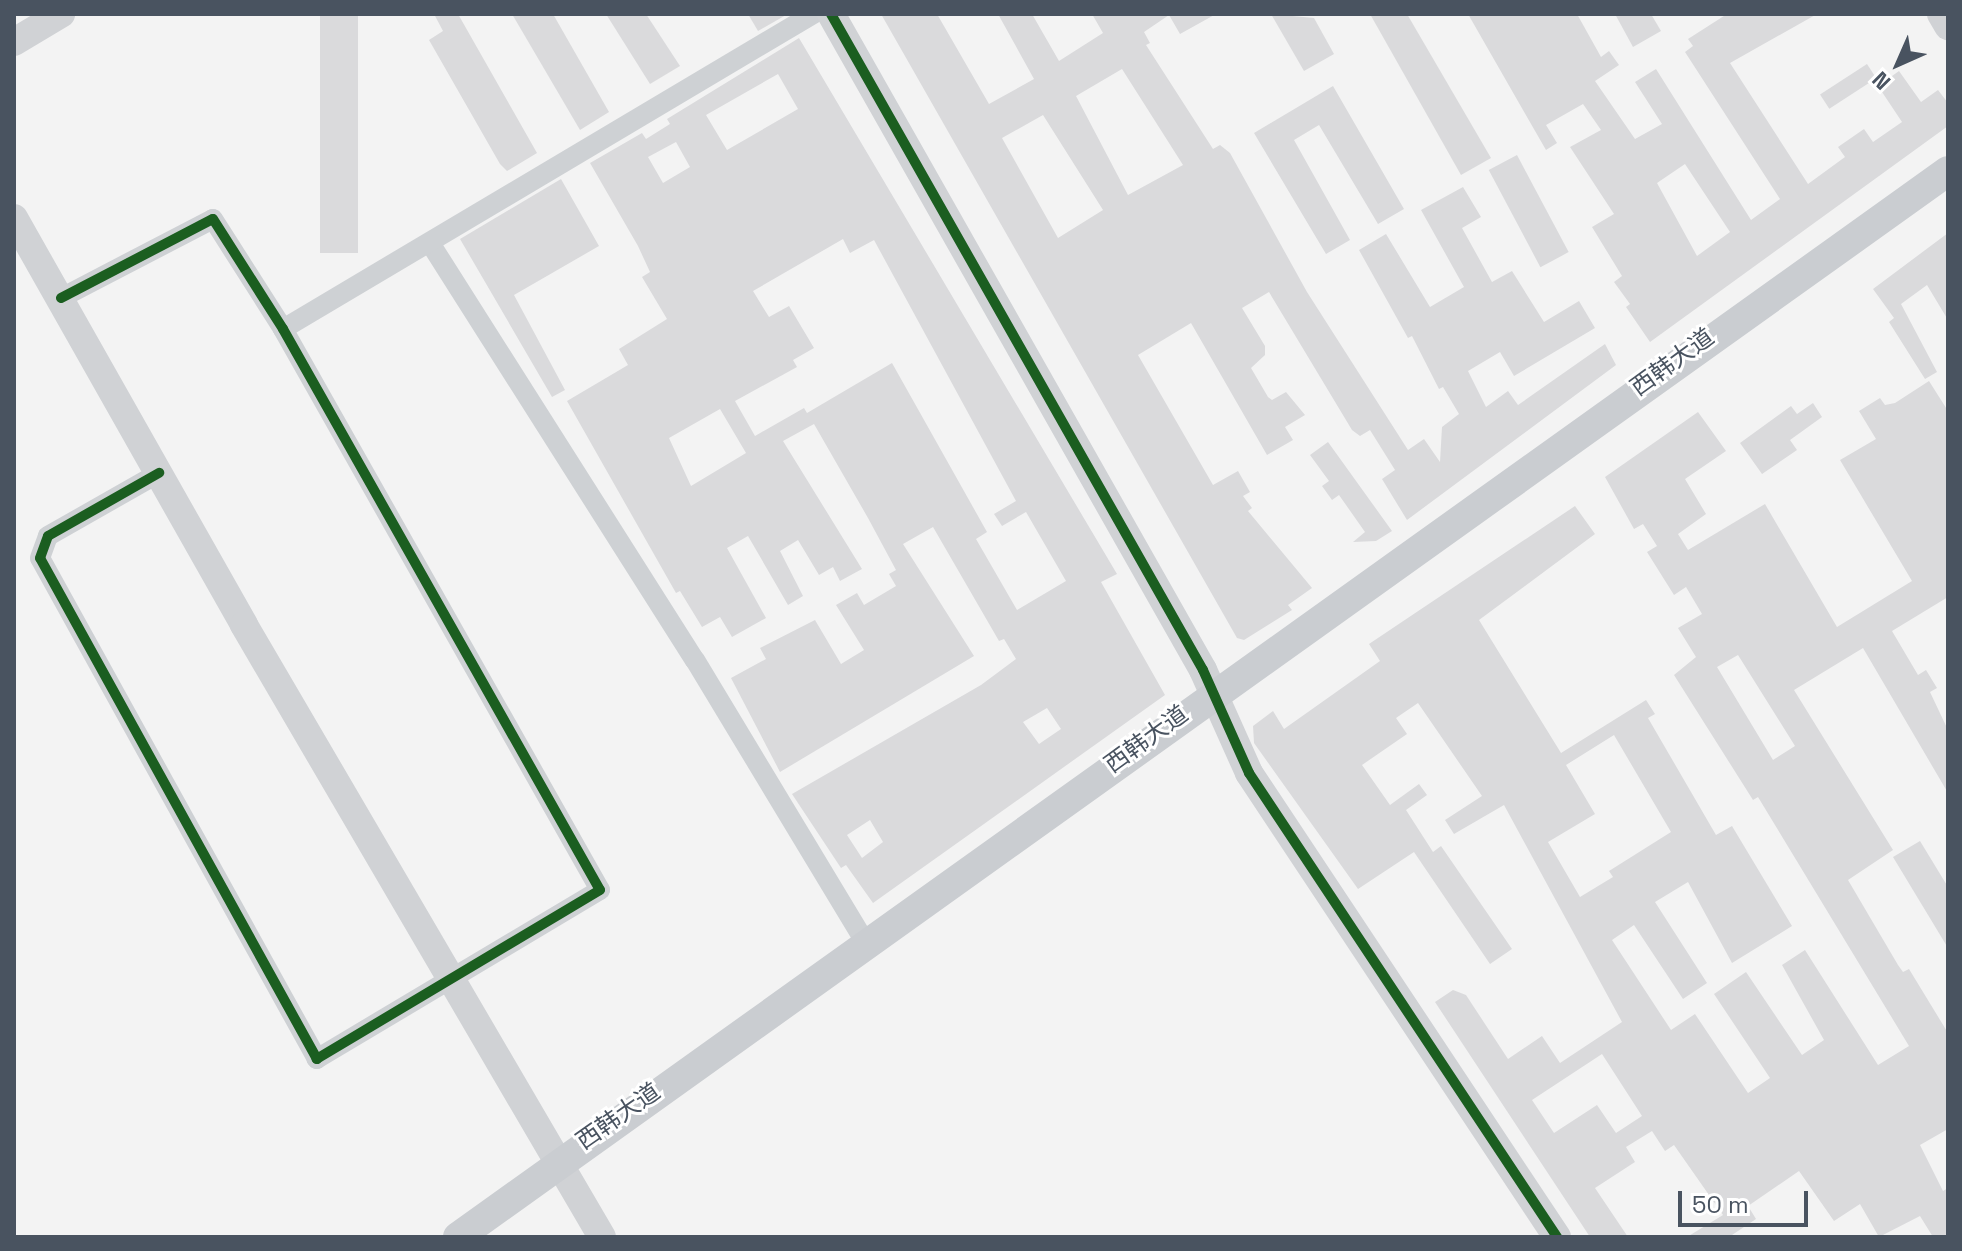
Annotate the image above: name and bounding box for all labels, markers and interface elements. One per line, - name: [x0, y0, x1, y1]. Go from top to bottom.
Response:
- north arrow: [1858, 24, 1938, 104]
- text: N: [1866, 66, 1896, 96]
- street label: 西韩大道: [1625, 322, 1719, 402]
- street label: 西韩大道: [1099, 699, 1193, 779]
- street label: 西韩大道: [570, 1077, 666, 1155]
- scale bar: [1682, 1175, 1812, 1225]
- text: 50 m: [1692, 1189, 1749, 1220]

